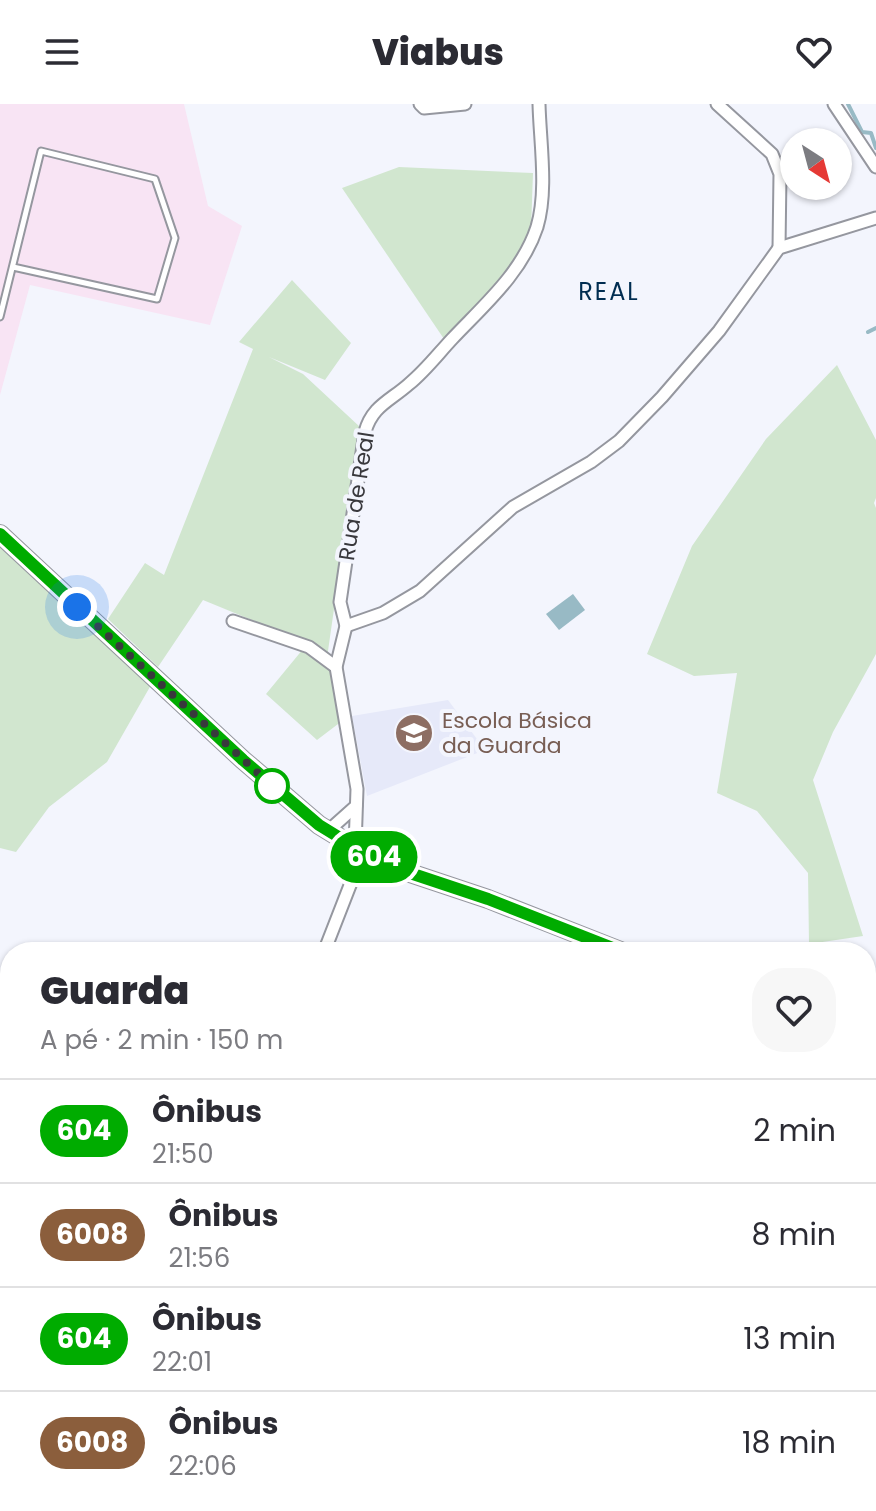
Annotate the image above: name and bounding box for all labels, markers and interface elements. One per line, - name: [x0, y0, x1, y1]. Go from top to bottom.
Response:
- text: Viabus: [372, 27, 504, 78]
- icon: menu: [40, 30, 84, 74]
- icon: heart: [792, 30, 836, 74]
- north arrow: [780, 128, 852, 200]
- map controls: [780, 128, 852, 200]
- district label: REAL: [578, 275, 640, 308]
- street label: Rua de Real: [331, 430, 382, 563]
- your location: [57, 587, 97, 627]
- place label: Escola Básica da Guarda: [442, 705, 592, 761]
- school or university icon: Escola Básica da Guarda: [393, 712, 435, 754]
- unlabelled marker: [255, 769, 289, 803]
- line badge: 604: [328, 831, 420, 883]
- text: 604: [346, 837, 402, 876]
- text: Guarda: [40, 964, 189, 1017]
- button: heart: [752, 968, 836, 1052]
- text: A pé · 2 min · 150 m: [40, 1022, 283, 1058]
- text: Ônibus: [152, 1090, 262, 1133]
- text: 2 min: [753, 1109, 836, 1152]
- text: 604: [56, 1111, 112, 1150]
- text: 21:50: [152, 1136, 213, 1172]
- text: Ônibus: [169, 1194, 278, 1237]
- text: 8 min: [752, 1213, 836, 1256]
- text: 6008: [56, 1215, 129, 1254]
- text: 21:56: [169, 1240, 230, 1276]
- text: Ônibus: [152, 1298, 262, 1341]
- text: 13 min: [743, 1317, 836, 1360]
- text: 604: [56, 1319, 112, 1358]
- text: 22:01: [152, 1344, 212, 1380]
- text: Ônibus: [169, 1402, 278, 1445]
- text: 18 min: [742, 1421, 836, 1464]
- text: 6008: [56, 1423, 129, 1462]
- text: 22:06: [169, 1448, 237, 1484]

